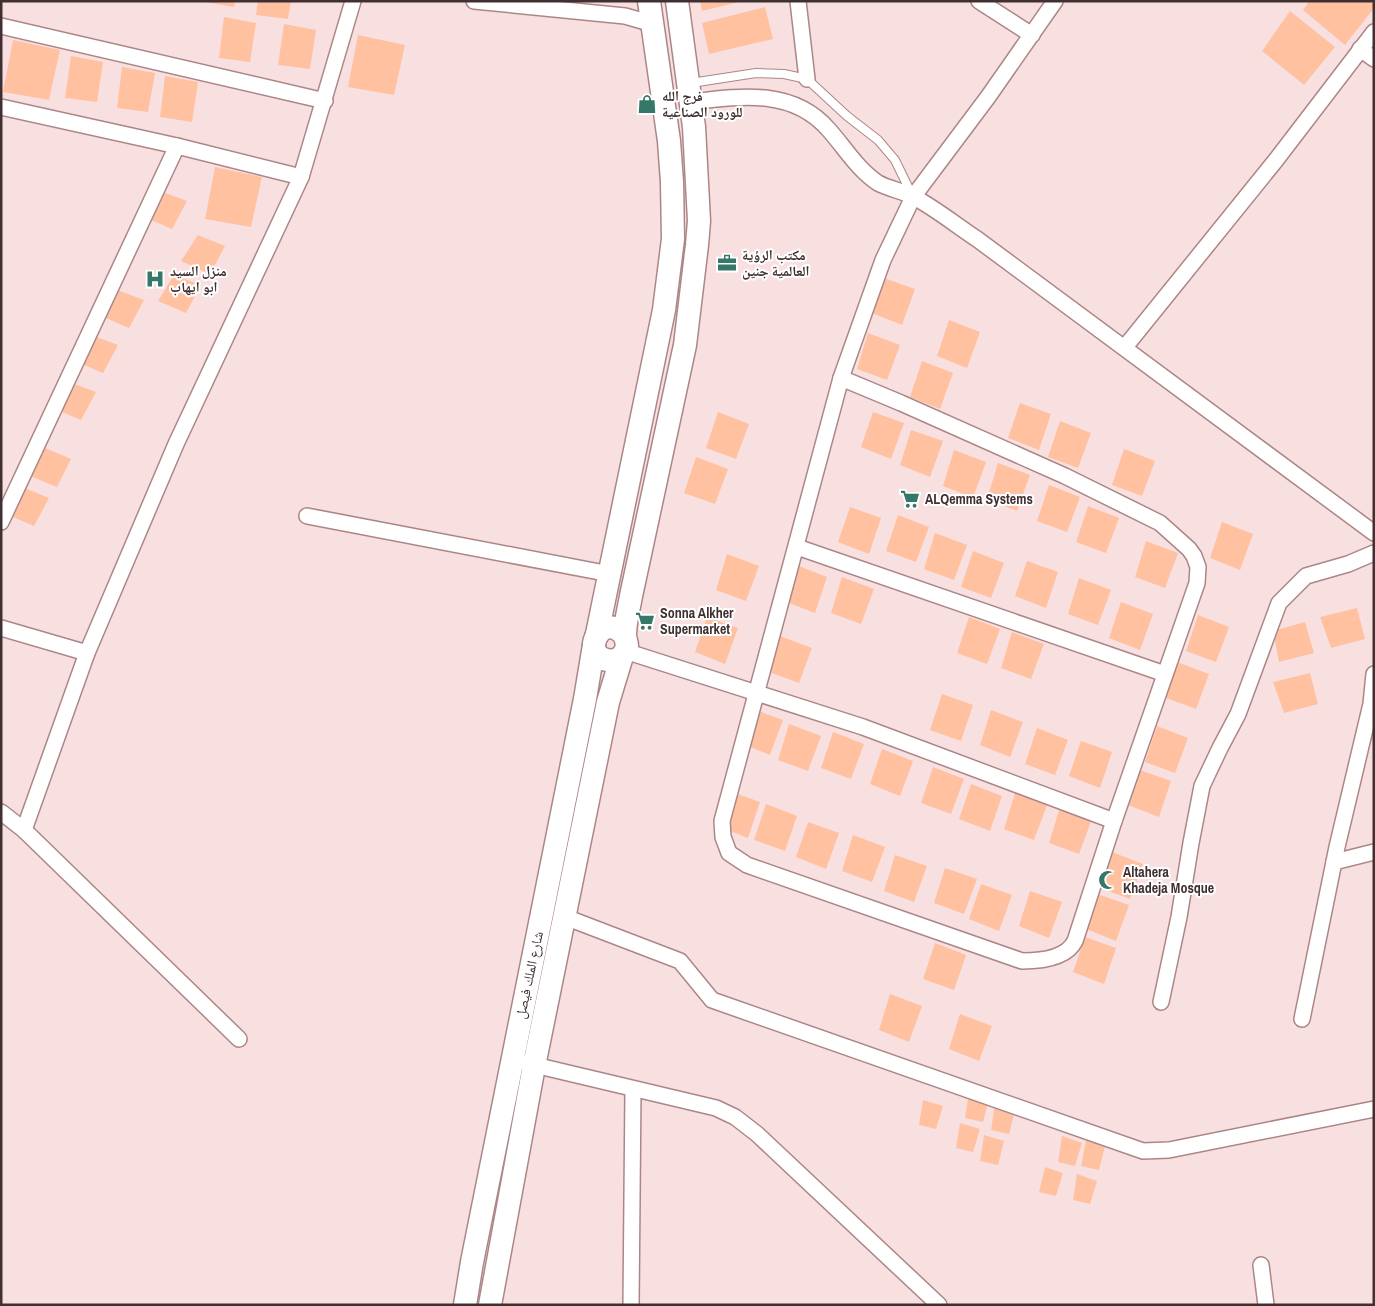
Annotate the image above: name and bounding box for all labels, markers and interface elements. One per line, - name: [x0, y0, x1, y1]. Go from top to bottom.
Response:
- place label: فرج الله للورود الصناعية: [662, 87, 743, 121]
- shop icon: فرج الله للورود الصناعية: [636, 93, 658, 115]
- place label: مكتب الرؤية العالمية جنين: [742, 246, 810, 280]
- office icon: مكتب الرؤية العالمية جنين: [716, 252, 738, 274]
- place label: منزل السيد ابو ايهاب: [170, 262, 227, 296]
- hospital icon: منزل السيد ابو ايهاب: [144, 268, 166, 290]
- supermarket icon: ALQemma Systems: [899, 488, 921, 510]
- place label: ALQemma Systems: [925, 490, 1033, 508]
- place label: Sonna Alkher Supermarket: [660, 604, 734, 638]
- supermarket icon: Sonna Alkher Supermarket: [634, 610, 656, 632]
- place label: Altahera Khadeja Mosque: [1123, 863, 1214, 897]
- mosque icon: Altahera Khadeja Mosque: [1097, 869, 1119, 891]
- street label: شارع الملك فيصل: [511, 930, 548, 1021]

